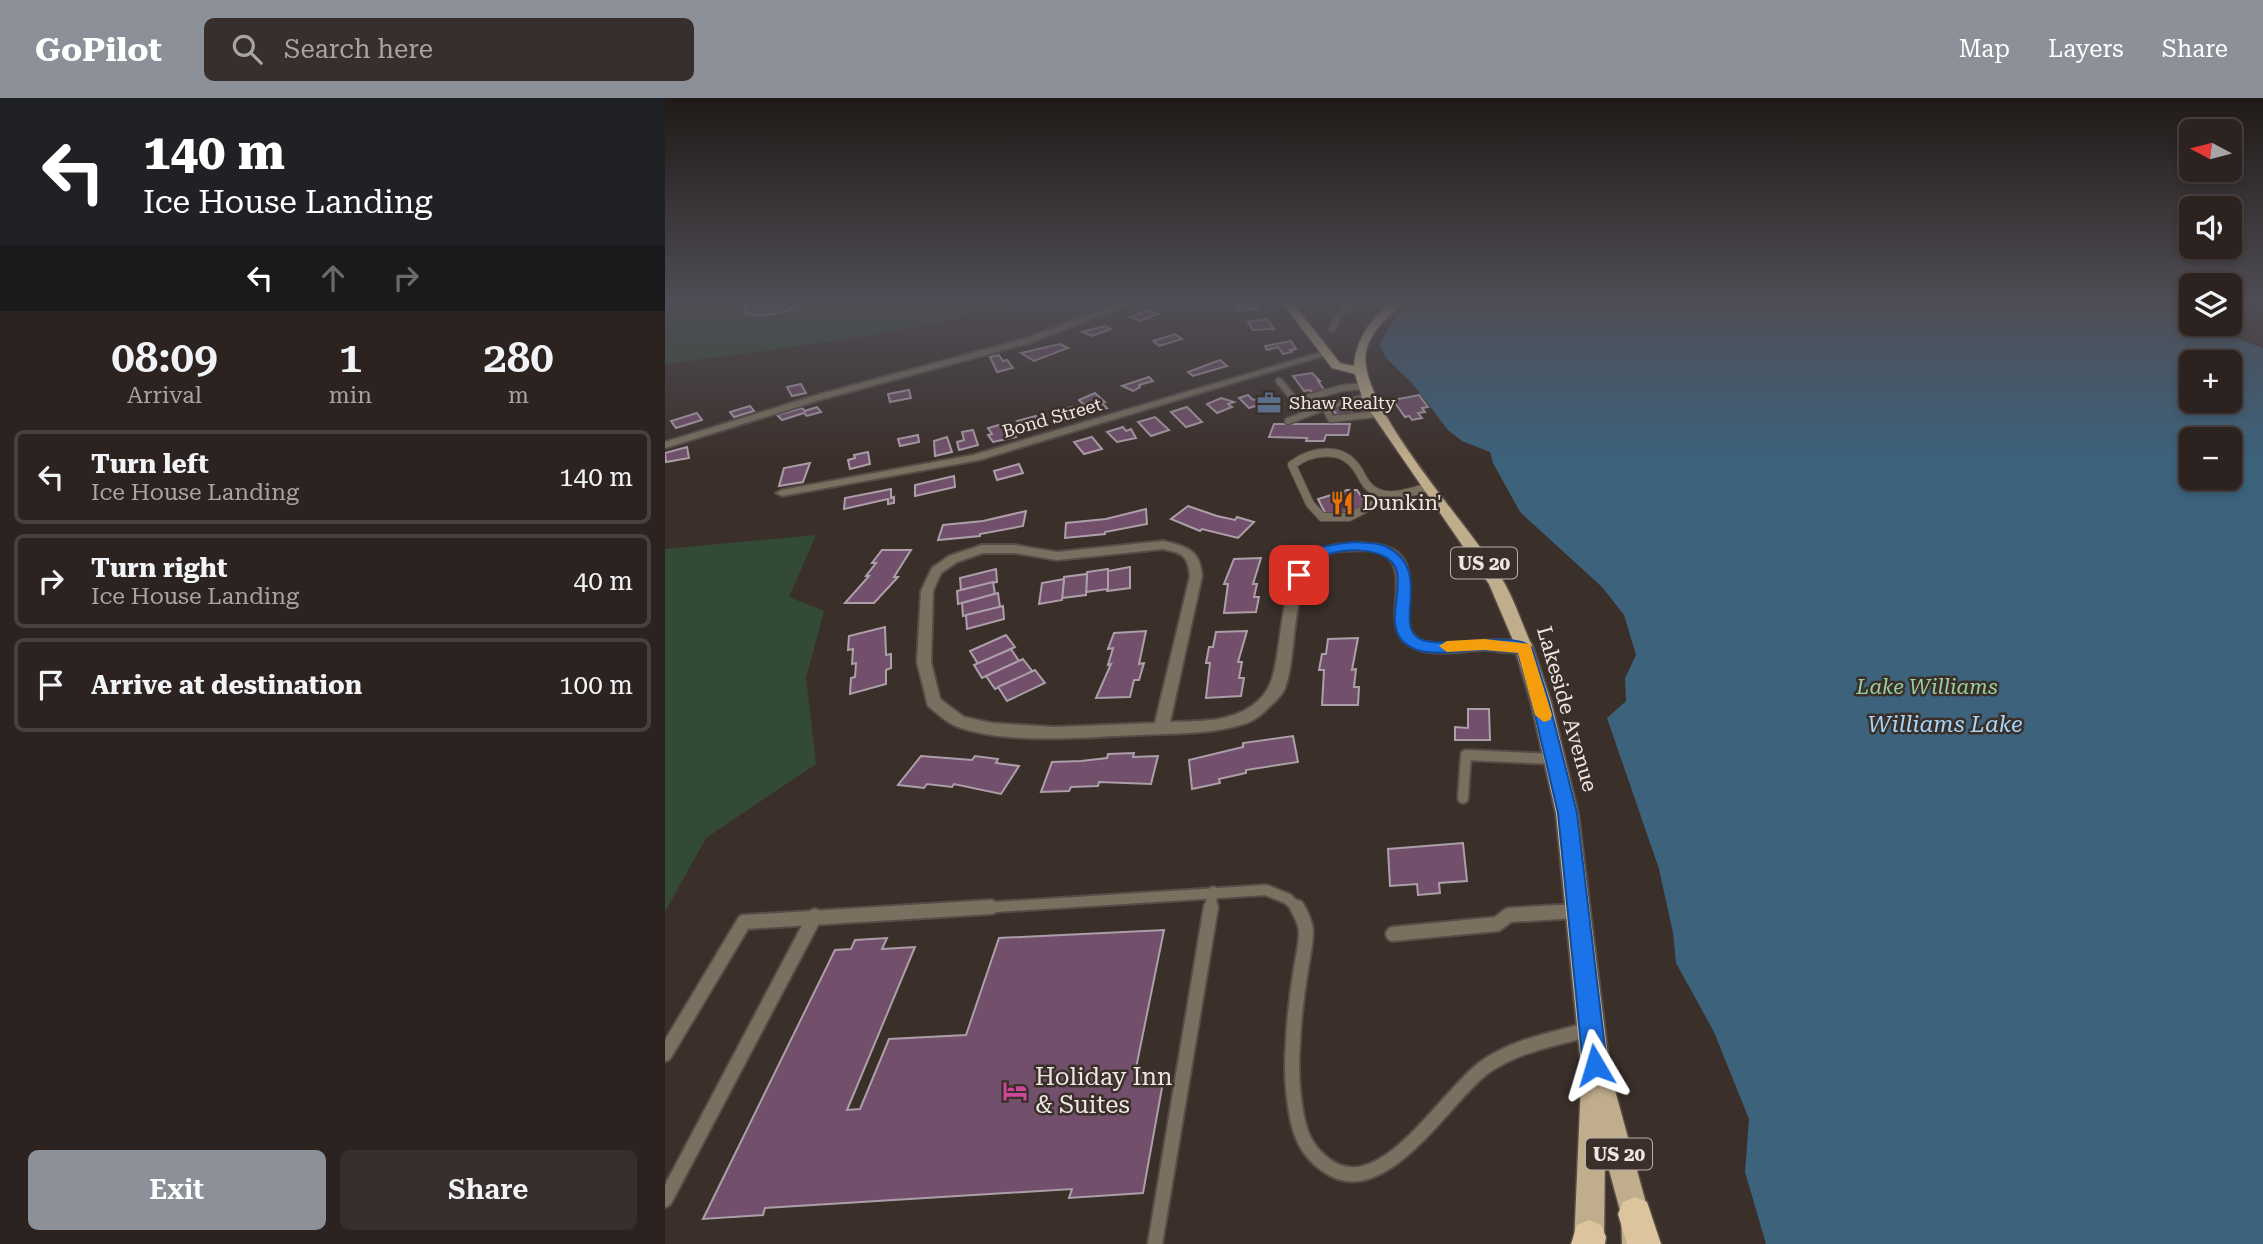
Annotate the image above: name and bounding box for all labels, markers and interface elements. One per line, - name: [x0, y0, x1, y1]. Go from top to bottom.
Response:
- search box: [204, 18, 694, 81]
- text: GoPilot: [35, 30, 162, 69]
- icon: search: [228, 30, 266, 68]
- text: Search here: [284, 34, 433, 64]
- text: Map: [1959, 35, 2010, 63]
- text: Layers: [2048, 35, 2124, 63]
- text: Share: [2162, 35, 2228, 63]
- north arrow: [2179, 119, 2242, 182]
- map controls: [2179, 119, 2242, 490]
- text: 140 m: [143, 124, 285, 181]
- icon: left: [28, 126, 119, 217]
- text: Ice House Landing: [143, 183, 433, 221]
- button: sound: [2179, 196, 2242, 259]
- icon: left: [241, 259, 279, 297]
- icon: ahead: [314, 259, 352, 297]
- icon: right: [387, 259, 425, 297]
- button: layers: [2179, 273, 2242, 336]
- text: 08:09: [111, 333, 218, 382]
- text: 1: [339, 333, 362, 382]
- text: 280: [483, 333, 554, 382]
- button: +: [2179, 350, 2242, 413]
- text: Arrival: [127, 382, 202, 409]
- text: min: [329, 382, 372, 409]
- text: m: [508, 382, 529, 409]
- office icon: Shaw Realty: [1255, 389, 1283, 417]
- place label: Shaw Realty: [1289, 392, 1396, 413]
- street label: Bond Street: [1000, 393, 1104, 442]
- button: −: [2179, 427, 2242, 490]
- text: Turn left: [91, 449, 209, 479]
- icon: left: [32, 458, 70, 496]
- text: 140 m: [559, 462, 633, 492]
- text: Ice House Landing: [91, 479, 299, 506]
- restaurant icon: Dunkin': [1328, 489, 1356, 517]
- place label: Dunkin': [1362, 491, 1442, 515]
- pin: [1269, 545, 1329, 605]
- road number: US 20: [1451, 548, 1517, 578]
- text: Turn right: [91, 553, 227, 583]
- icon: arrive: [1280, 556, 1318, 594]
- icon: right: [32, 562, 70, 600]
- text: 40 m: [574, 566, 633, 596]
- text: Ice House Landing: [91, 583, 299, 610]
- street label: Lakeside Avenue: [1532, 623, 1602, 795]
- icon: arrive: [32, 666, 70, 704]
- text: Arrive at destination: [91, 670, 362, 700]
- text: 100 m: [559, 670, 633, 700]
- park label: Lake Williams: [1855, 675, 1998, 699]
- water label: Williams Lake: [1867, 711, 2023, 738]
- position arrow: [1558, 1028, 1632, 1102]
- place label: Holiday Inn & Suites: [1035, 1063, 1173, 1119]
- hotel icon: Holiday Inn & Suites: [1001, 1077, 1029, 1105]
- road number: US 20: [1586, 1138, 1652, 1170]
- button: Exit: [28, 1150, 326, 1230]
- button: Share: [340, 1150, 637, 1230]

